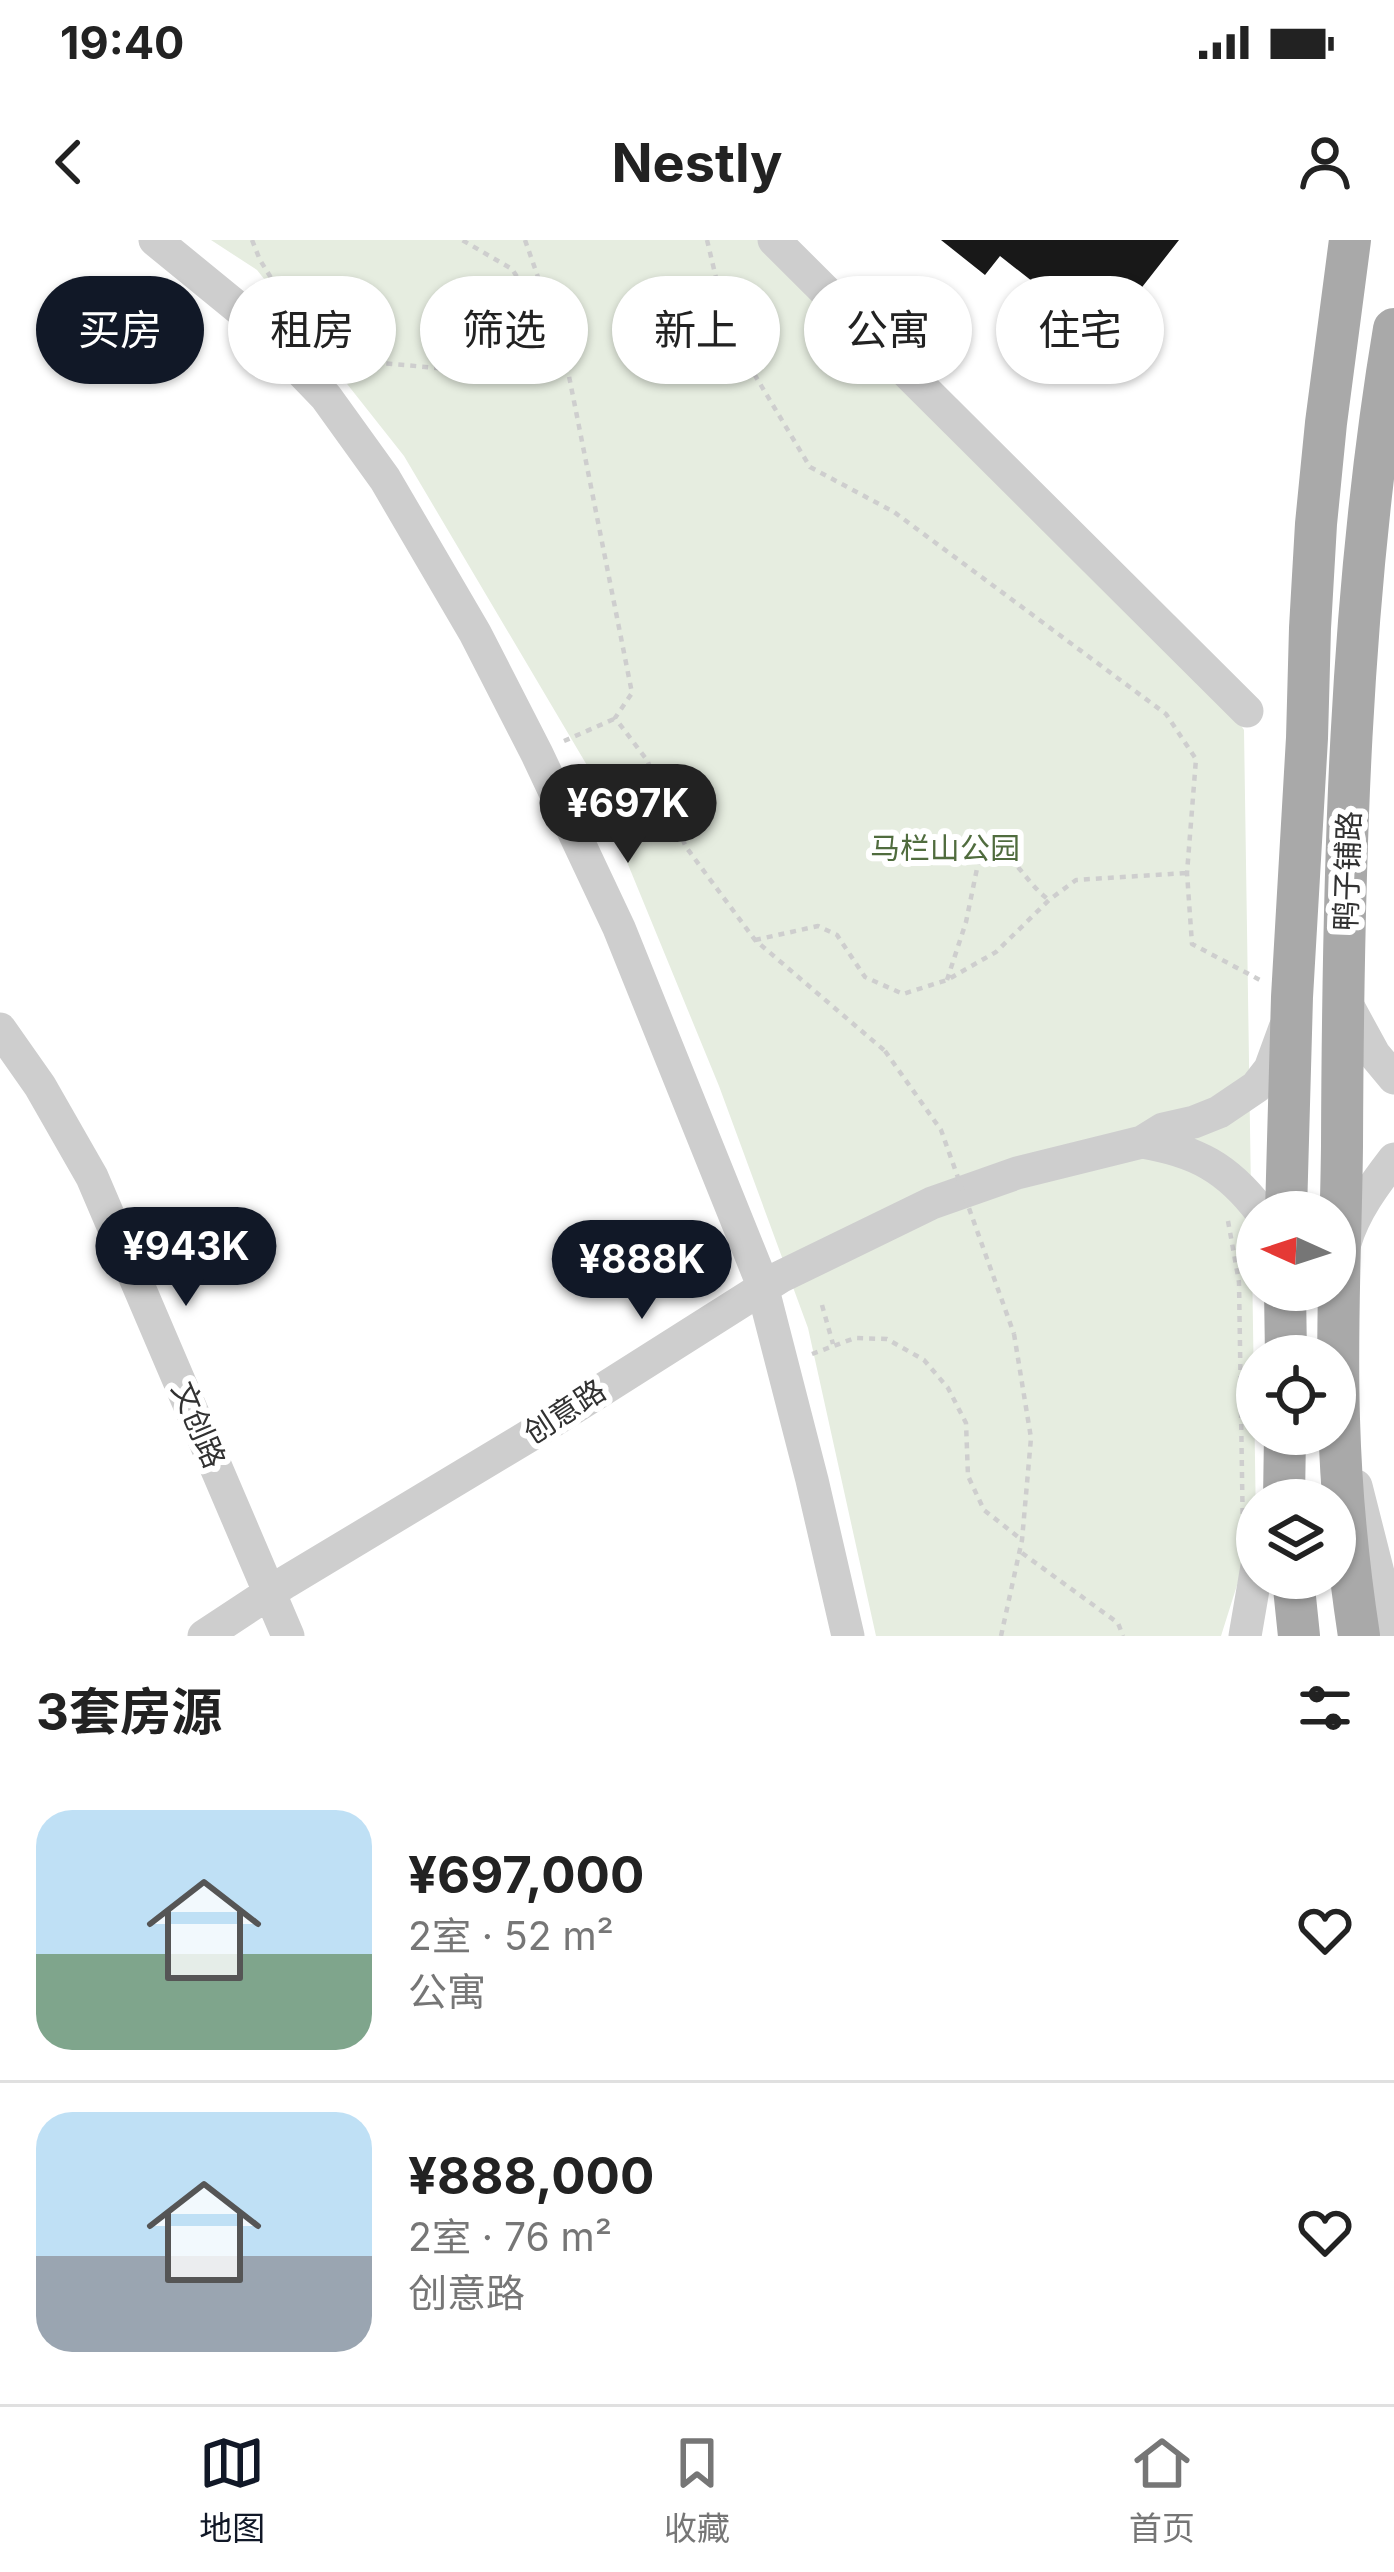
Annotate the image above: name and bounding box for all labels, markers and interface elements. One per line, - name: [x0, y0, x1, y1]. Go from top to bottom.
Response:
- text: 19:40: [60, 15, 184, 70]
- icon: back: [36, 129, 102, 195]
- icon: person: [1292, 129, 1358, 195]
- text: Nestly: [611, 130, 783, 195]
- chip: 买房: [36, 276, 204, 384]
- chip: 租房: [228, 276, 396, 384]
- chip: 筛选: [420, 276, 588, 384]
- chip: 新上: [612, 276, 780, 384]
- chip: 公寓: [804, 276, 972, 384]
- chip: 住宅: [996, 276, 1164, 384]
- pin: ¥697K: [544, 764, 712, 866]
- text: ¥697K: [567, 779, 689, 826]
- street label: 鸭子铺路: [1327, 810, 1367, 932]
- park label: 马栏山公园: [870, 830, 1020, 866]
- north arrow: [1236, 1191, 1356, 1311]
- map controls: [1236, 1191, 1356, 1599]
- pin: ¥943K: [102, 1207, 270, 1309]
- pin: ¥888K: [558, 1220, 726, 1322]
- text: ¥943K: [122, 1222, 250, 1269]
- text: ¥888K: [579, 1235, 705, 1282]
- button: locate: [1236, 1335, 1356, 1455]
- street label: 创意路: [517, 1372, 612, 1451]
- street label: 文创路: [165, 1376, 233, 1473]
- button: layers: [1236, 1479, 1356, 1599]
- icon: filters: [1292, 1675, 1358, 1741]
- text: 3套房源: [36, 1681, 222, 1742]
- text: ¥697,000: [408, 1844, 644, 1905]
- icon: home: [132, 1858, 276, 2002]
- icon: heart: [1292, 1897, 1358, 1963]
- text: 2室 · 52 m²: [408, 1912, 614, 1959]
- text: 公寓: [408, 1968, 486, 2015]
- text: ¥888,000: [408, 2145, 654, 2206]
- icon: home: [132, 2160, 276, 2304]
- icon: heart: [1292, 2199, 1358, 2265]
- text: 2室 · 76 m²: [408, 2213, 612, 2260]
- text: 创意路: [408, 2269, 525, 2316]
- tab: 地图: [199, 2430, 265, 2550]
- tab: 收藏: [664, 2430, 730, 2550]
- tab: 首页: [1129, 2430, 1195, 2550]

